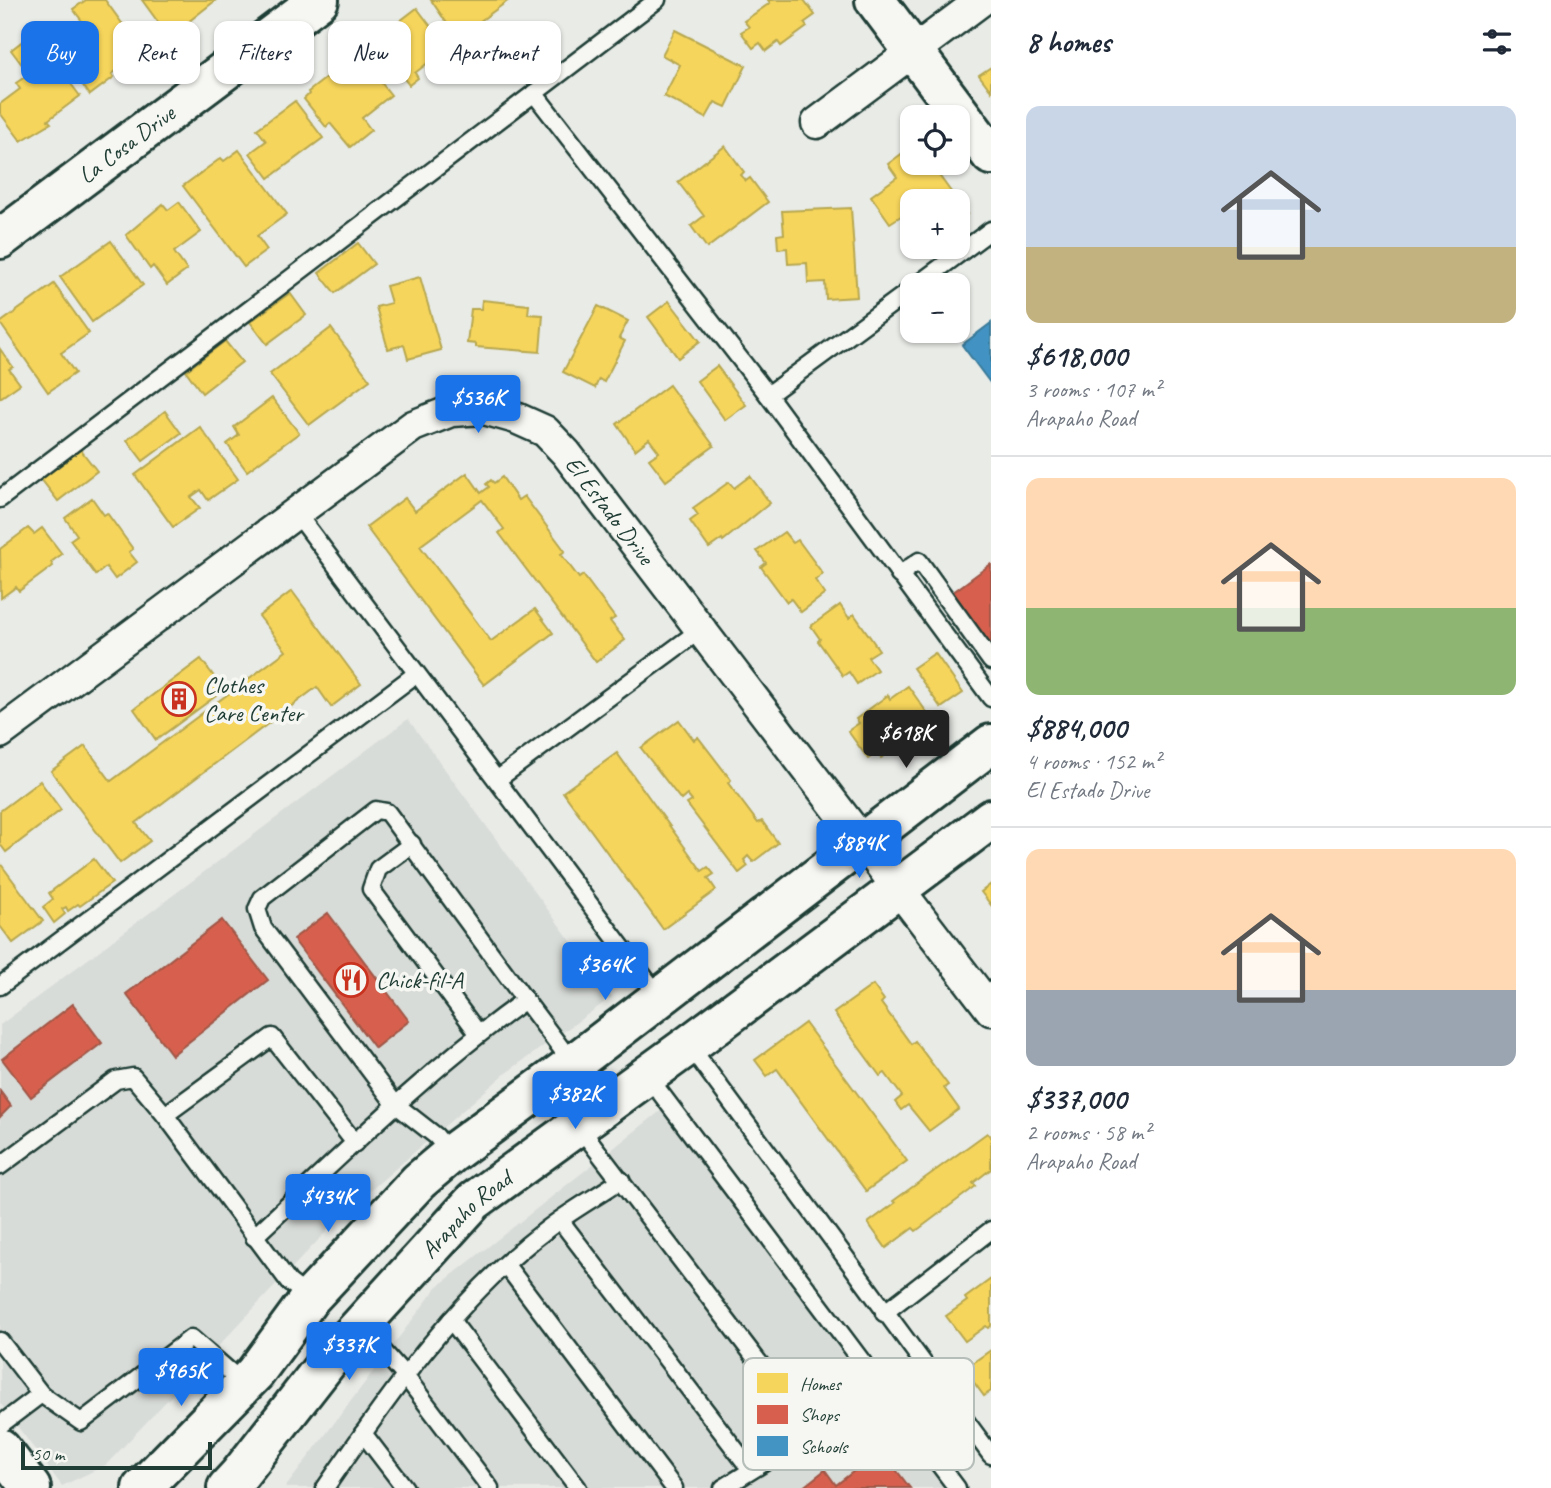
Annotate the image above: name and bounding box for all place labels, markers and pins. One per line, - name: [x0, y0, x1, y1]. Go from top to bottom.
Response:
- pin: $536K: [429, 376, 527, 435]
- place label: Clothes Care Center: [204, 670, 305, 728]
- building icon: Clothes Care Center: [160, 680, 198, 718]
- pin: $618K: [857, 710, 955, 770]
- pin: $884K: [810, 820, 908, 880]
- pin: $364K: [556, 942, 654, 1002]
- restaurant icon: Chick-fil-A: [332, 961, 370, 999]
- place label: Chick-fil-A: [376, 965, 464, 995]
- pin: $382K: [526, 1072, 624, 1131]
- pin: $434K: [279, 1174, 377, 1234]
- pin: $337K: [300, 1322, 398, 1382]
- pin: $965K: [132, 1348, 230, 1408]

